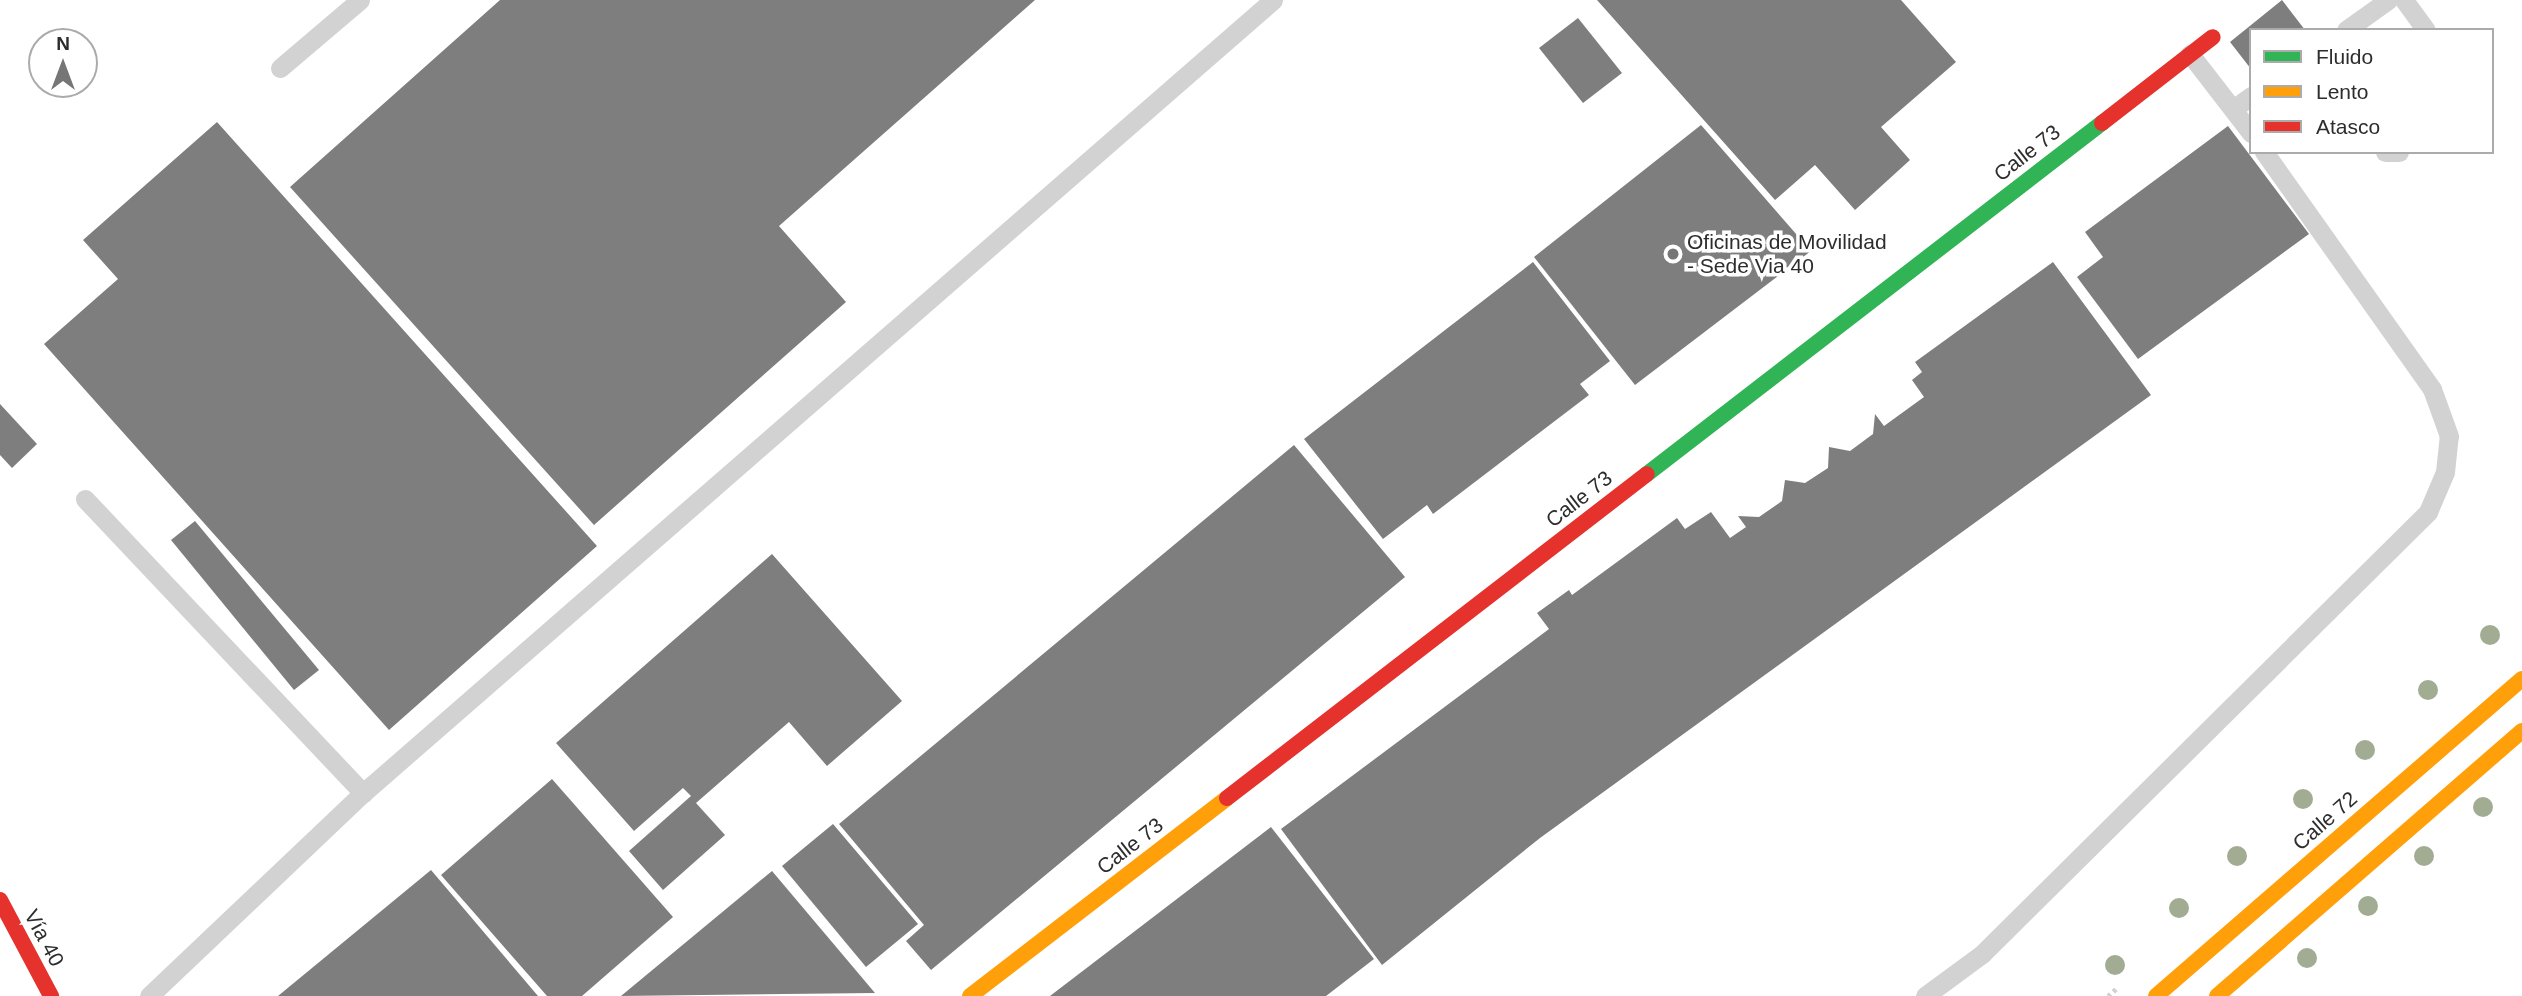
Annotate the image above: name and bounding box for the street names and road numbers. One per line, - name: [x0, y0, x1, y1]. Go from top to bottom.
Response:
- street label: Calle 73: [1989, 119, 2065, 187]
- street label: Calle 73: [1541, 465, 1617, 533]
- street label: Calle 72: [2288, 786, 2362, 856]
- street label: Calle 73: [1092, 812, 1168, 880]
- street label: Vía 40: [19, 905, 69, 971]

